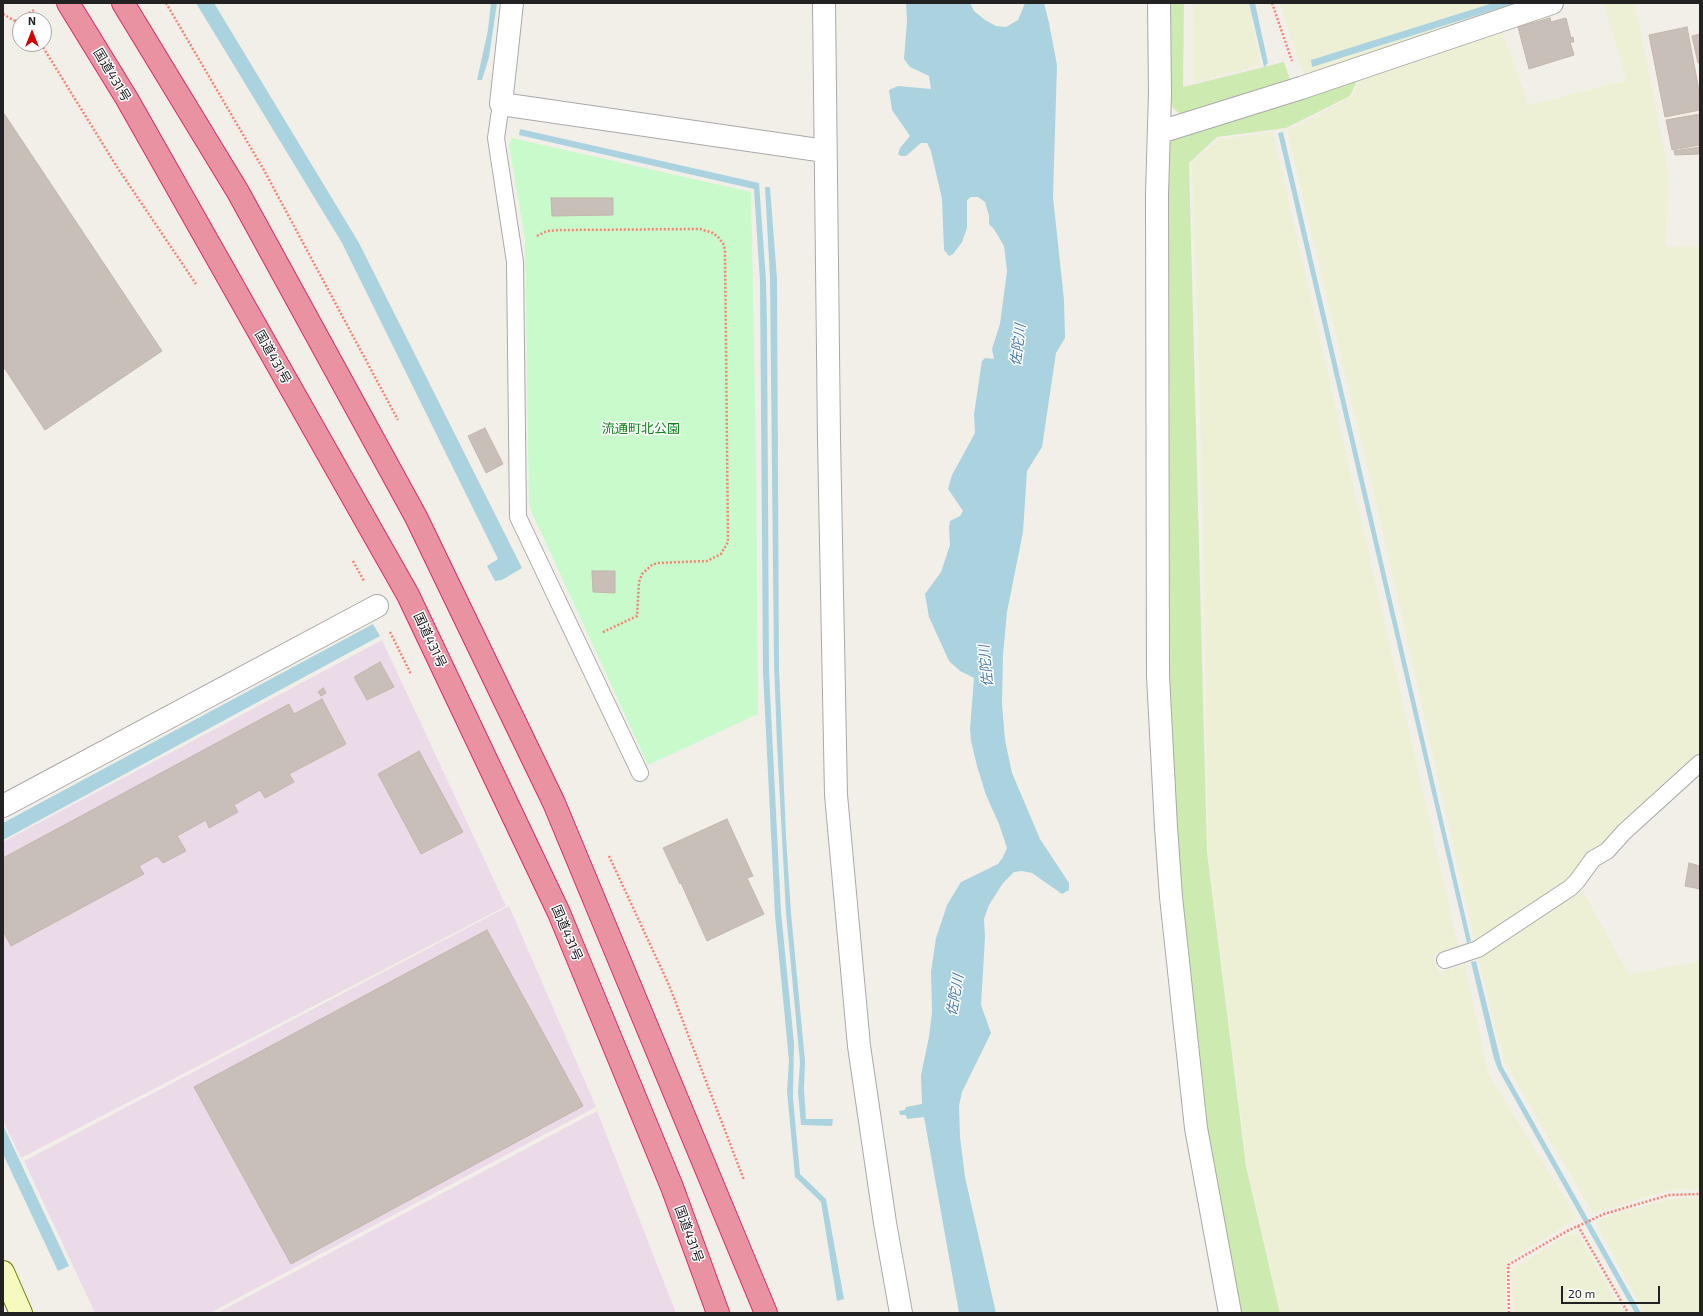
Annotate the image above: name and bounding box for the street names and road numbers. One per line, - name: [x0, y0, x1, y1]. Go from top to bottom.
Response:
- street label: 国道431号: [90, 46, 134, 104]
- street label: 国道431号: [251, 327, 295, 387]
- street label: 国道431号: [410, 610, 450, 670]
- street label: 国道431号: [548, 903, 586, 963]
- street label: 国道431号: [672, 1203, 706, 1265]

